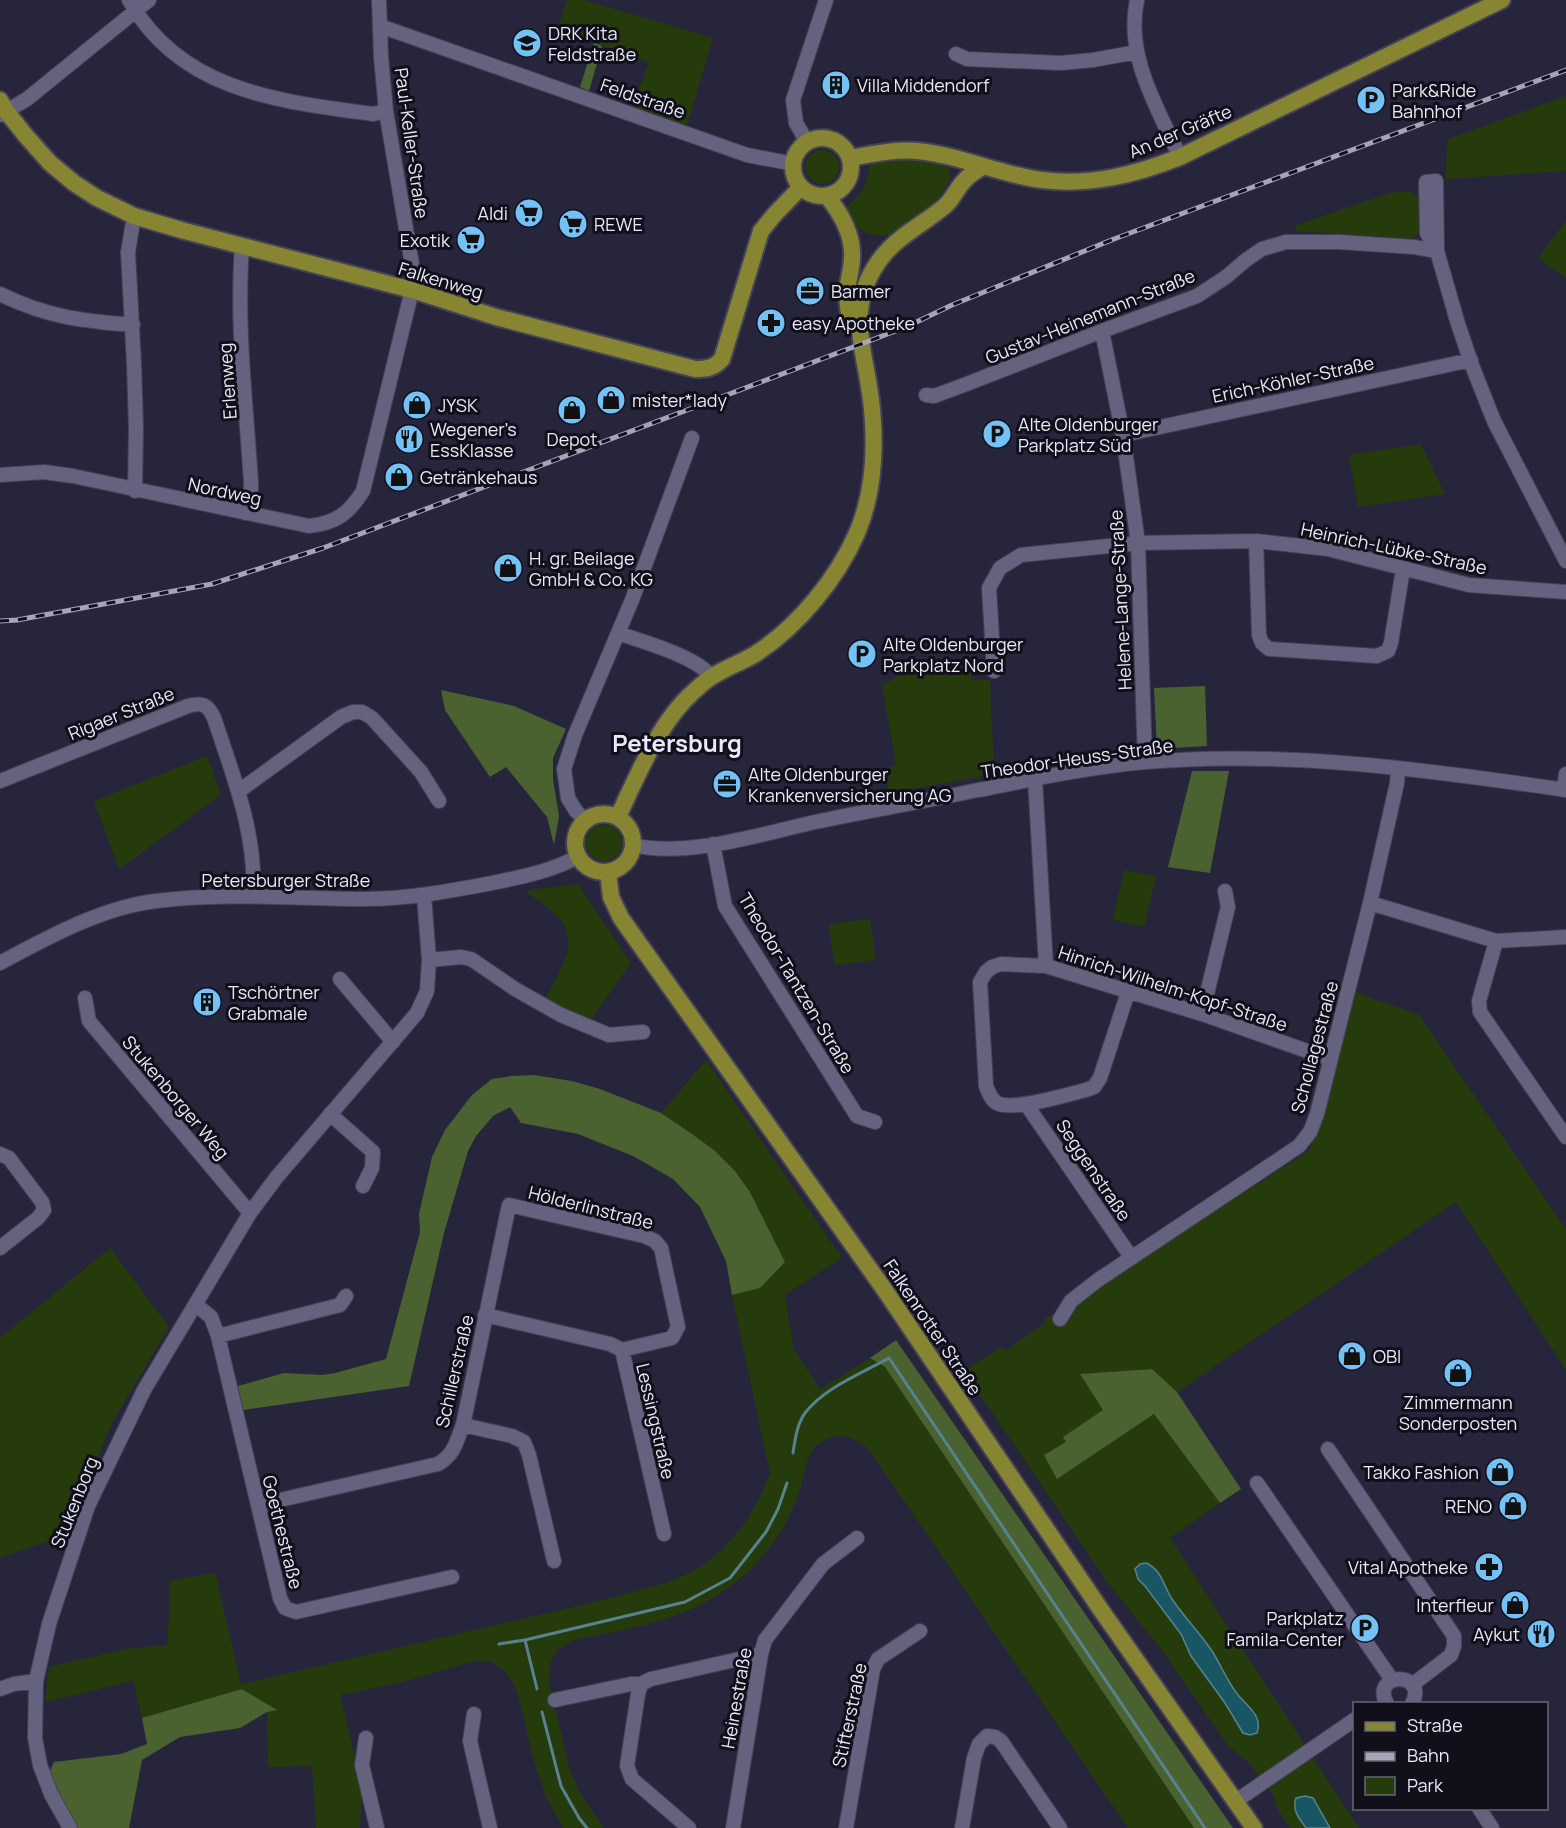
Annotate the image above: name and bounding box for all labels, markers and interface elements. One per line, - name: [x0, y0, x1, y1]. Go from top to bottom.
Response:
- place label: DRK Kita Feldstraße: [548, 21, 636, 66]
- school or university icon: DRK Kita Feldstraße: [511, 27, 543, 59]
- street label: Paul-Keller-Straße: [390, 66, 434, 220]
- building icon: Villa Middendorf: [820, 69, 852, 101]
- street label: Feldstraße: [597, 72, 689, 124]
- place label: Villa Middendorf: [857, 73, 990, 97]
- place label: Park&Ride Bahnhof: [1392, 78, 1476, 123]
- parking icon: Park&Ride Bahnhof: [1355, 84, 1387, 116]
- street label: An der Gräfte: [1125, 99, 1235, 163]
- supermarket icon: Aldi: [513, 197, 545, 229]
- place label: Aldi: [478, 201, 508, 225]
- supermarket icon: REWE: [557, 208, 589, 240]
- place label: REWE: [594, 212, 643, 236]
- supermarket icon: Exotik: [455, 224, 487, 256]
- place label: Exotik: [400, 228, 451, 252]
- street label: Falkenweg: [396, 256, 486, 304]
- street label: Gustav-Heinemann-Straße: [982, 263, 1198, 369]
- office icon: Barmer: [794, 275, 826, 307]
- place label: Barmer: [831, 279, 891, 303]
- pharmacy icon: easy Apotheke: [755, 307, 787, 339]
- place label: easy Apotheke: [792, 311, 915, 335]
- street label: Erlenweg: [212, 342, 242, 420]
- street label: Erich-Köhler-Straße: [1210, 350, 1376, 408]
- shop icon: mister*lady: [595, 384, 627, 416]
- place label: mister*lady: [632, 388, 728, 412]
- shop icon: JYSK: [401, 389, 433, 421]
- place label: JYSK: [438, 393, 478, 417]
- shop icon: Depot: [556, 394, 588, 426]
- place label: Alte Oldenburger Parkplatz Süd: [1018, 412, 1159, 457]
- place label: Wegener's EssKlasse: [430, 417, 517, 462]
- parking icon: Alte Oldenburger Parkplatz Süd: [981, 418, 1013, 450]
- restaurant icon: Wegener's EssKlasse: [393, 423, 425, 455]
- place label: Depot: [547, 427, 597, 451]
- shop icon: Getränkehaus: [383, 461, 415, 493]
- place label: Getränkehaus: [420, 465, 537, 489]
- street label: Nordweg: [186, 472, 264, 510]
- street label: Helene-Lange-Straße: [1103, 509, 1137, 691]
- street label: Heinrich-Lübke-Straße: [1299, 517, 1489, 579]
- place label: H. gr. Beilage GmbH & Co. KG: [529, 546, 653, 591]
- shop icon: H. gr. Beilage GmbH & Co. KG: [492, 552, 524, 584]
- place label: Alte Oldenburger Parkplatz Nord: [883, 632, 1024, 677]
- parking icon: Alte Oldenburger Parkplatz Nord: [846, 638, 878, 670]
- street label: Rigaer Straße: [64, 681, 178, 745]
- district label: Petersburg: [612, 726, 742, 759]
- street label: Theodor-Heuss-Straße: [979, 733, 1175, 783]
- place label: Alte Oldenburger Krankenversicherung AG: [748, 762, 952, 807]
- office icon: Alte Oldenburger Krankenversicherung AG: [711, 768, 743, 800]
- street label: Petersburger Straße: [202, 868, 370, 892]
- street label: Theodor-Tantzen-Straße: [733, 888, 861, 1078]
- street label: Hinrich-Wilhelm-Kopf-Straße: [1055, 940, 1291, 1036]
- street label: Schollagestraße: [1285, 978, 1343, 1116]
- place label: Tschörtner Grabmale: [228, 980, 320, 1025]
- building icon: Tschörtner Grabmale: [191, 986, 223, 1018]
- street label: Stukenborger Weg: [117, 1030, 235, 1164]
- street label: Seggenstraße: [1051, 1114, 1137, 1226]
- street label: Hölderlinstraße: [526, 1180, 656, 1234]
- street label: Falkenrotter Straße: [879, 1254, 987, 1400]
- street label: Schillerstraße: [429, 1312, 479, 1430]
- shop icon: OBI: [1336, 1340, 1368, 1372]
- place label: OBI: [1373, 1344, 1401, 1368]
- shop icon: Zimmermann Sonderposten: [1442, 1357, 1474, 1389]
- street label: Lessingstraße: [631, 1361, 681, 1481]
- place label: Zimmermann Sonderposten: [1399, 1390, 1517, 1435]
- street label: Stukenborg: [45, 1453, 103, 1551]
- shop icon: Takko Fashion: [1484, 1456, 1516, 1488]
- place label: Takko Fashion: [1363, 1460, 1479, 1484]
- street label: Goethestraße: [257, 1473, 309, 1591]
- shop icon: RENO: [1497, 1490, 1529, 1522]
- place label: RENO: [1445, 1494, 1492, 1518]
- pharmacy icon: Vital Apotheke: [1473, 1551, 1505, 1583]
- place label: Vital Apotheke: [1348, 1555, 1468, 1579]
- shop icon: Interfleur: [1499, 1589, 1531, 1621]
- place label: Interfleur: [1416, 1593, 1495, 1617]
- place label: Parkplatz Famila-Center: [1226, 1606, 1344, 1651]
- parking icon: Parkplatz Famila-Center: [1349, 1612, 1381, 1644]
- restaurant icon: Aykut: [1525, 1618, 1557, 1650]
- place label: Aykut: [1473, 1622, 1520, 1646]
- street label: Heinestraße: [715, 1646, 757, 1750]
- street label: Stifterstraße: [826, 1660, 872, 1770]
- legend: [1353, 1702, 1548, 1810]
- text: Straße: [1407, 1713, 1463, 1737]
- text: Bahn: [1407, 1743, 1449, 1767]
- text: Park: [1407, 1773, 1444, 1797]

